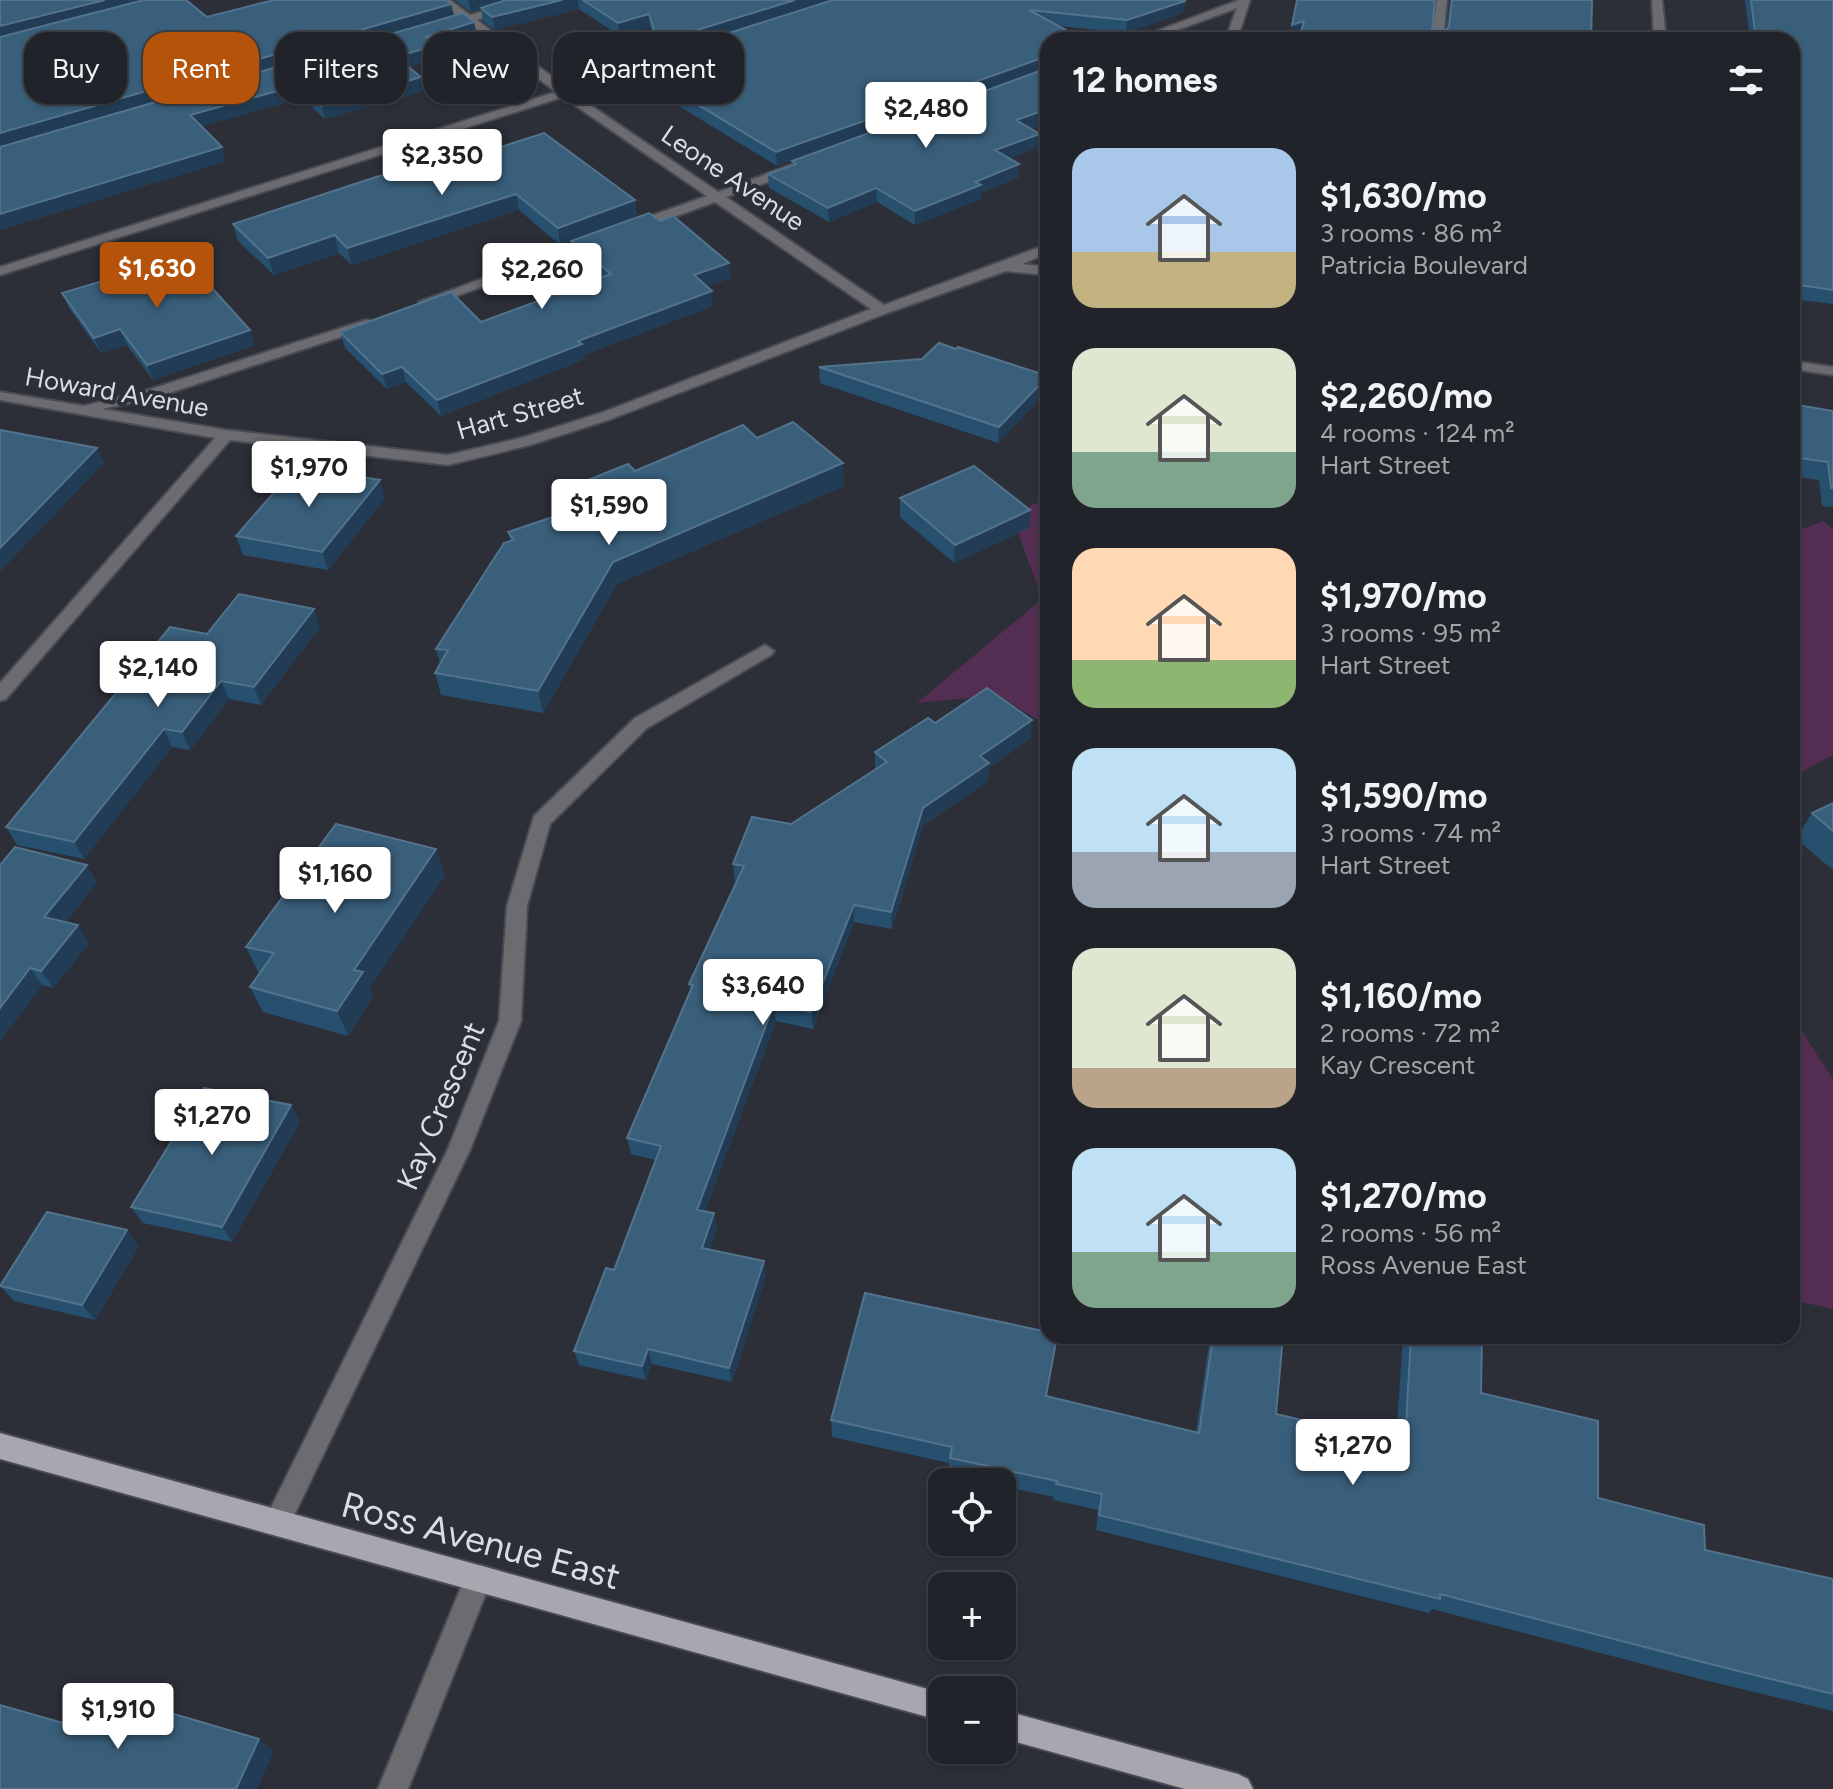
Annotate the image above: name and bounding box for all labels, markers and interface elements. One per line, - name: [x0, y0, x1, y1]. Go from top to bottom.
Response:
- chip: Buy: [24, 32, 127, 104]
- chip: Rent: [143, 32, 259, 104]
- chip: Filters: [275, 32, 407, 104]
- chip: New: [423, 32, 537, 104]
- chip: Apartment: [553, 32, 744, 104]
- icon: filters: [1724, 58, 1768, 102]
- text: 12 homes: [1072, 60, 1218, 101]
- pin: $2,480: [861, 82, 991, 150]
- text: $2,480: [883, 92, 969, 124]
- street label: Leone Avenue: [655, 118, 811, 238]
- pin: $2,350: [377, 129, 507, 197]
- text: $2,350: [401, 139, 483, 171]
- text: $1,630/mo: [1320, 176, 1487, 217]
- icon: home: [1136, 180, 1232, 276]
- text: 3 rooms · 86 m²: [1320, 217, 1502, 249]
- pin: $1,630: [92, 242, 222, 310]
- pin: $2,260: [477, 243, 607, 311]
- text: Patricia Boulevard: [1320, 249, 1528, 281]
- text: $1,630: [118, 252, 196, 284]
- text: $2,260: [500, 253, 584, 285]
- street label: Howard Avenue: [23, 360, 211, 424]
- text: $2,260/mo: [1320, 376, 1493, 417]
- street label: Hart Street: [453, 380, 587, 446]
- icon: home: [1136, 380, 1232, 476]
- text: 4 rooms · 124 m²: [1320, 417, 1515, 449]
- pin: $1,970: [244, 441, 374, 509]
- text: Hart Street: [1320, 449, 1451, 481]
- text: $1,970: [270, 451, 348, 483]
- pin: $1,590: [544, 479, 674, 547]
- text: $1,590: [569, 489, 649, 521]
- text: $1,970/mo: [1320, 576, 1487, 617]
- icon: home: [1136, 580, 1232, 676]
- text: 3 rooms · 95 m²: [1320, 617, 1501, 649]
- pin: $2,140: [93, 641, 223, 709]
- text: Hart Street: [1320, 649, 1451, 681]
- text: $2,140: [118, 651, 198, 683]
- text: $1,590/mo: [1320, 776, 1488, 817]
- icon: home: [1136, 780, 1232, 876]
- text: 3 rooms · 74 m²: [1320, 817, 1501, 849]
- pin: $1,160: [270, 847, 400, 915]
- text: Hart Street: [1320, 849, 1451, 881]
- text: $1,160: [298, 857, 372, 889]
- pin: $3,640: [698, 959, 828, 1027]
- text: $3,640: [721, 969, 805, 1001]
- text: $1,160/mo: [1320, 976, 1482, 1017]
- icon: home: [1136, 980, 1232, 1076]
- street label: Kay Crescent: [389, 1016, 493, 1195]
- text: 2 rooms · 72 m²: [1320, 1017, 1500, 1049]
- text: Kay Crescent: [1320, 1049, 1475, 1081]
- pin: $1,270: [147, 1089, 277, 1157]
- text: $1,270: [173, 1099, 251, 1131]
- text: $1,270/mo: [1320, 1176, 1487, 1217]
- icon: home: [1136, 1180, 1232, 1276]
- text: 2 rooms · 56 m²: [1320, 1217, 1501, 1249]
- text: Ross Avenue East: [1320, 1249, 1527, 1281]
- pin: $1,270: [1288, 1419, 1418, 1487]
- text: $1,270: [1314, 1429, 1392, 1461]
- map controls: [928, 1468, 1016, 1764]
- button: locate: [928, 1468, 1016, 1556]
- street label: Ross Avenue East: [337, 1483, 625, 1598]
- button: +: [928, 1572, 1016, 1660]
- button: −: [928, 1676, 1016, 1764]
- pin: $1,910: [53, 1683, 183, 1751]
- text: $1,910: [81, 1693, 155, 1725]

